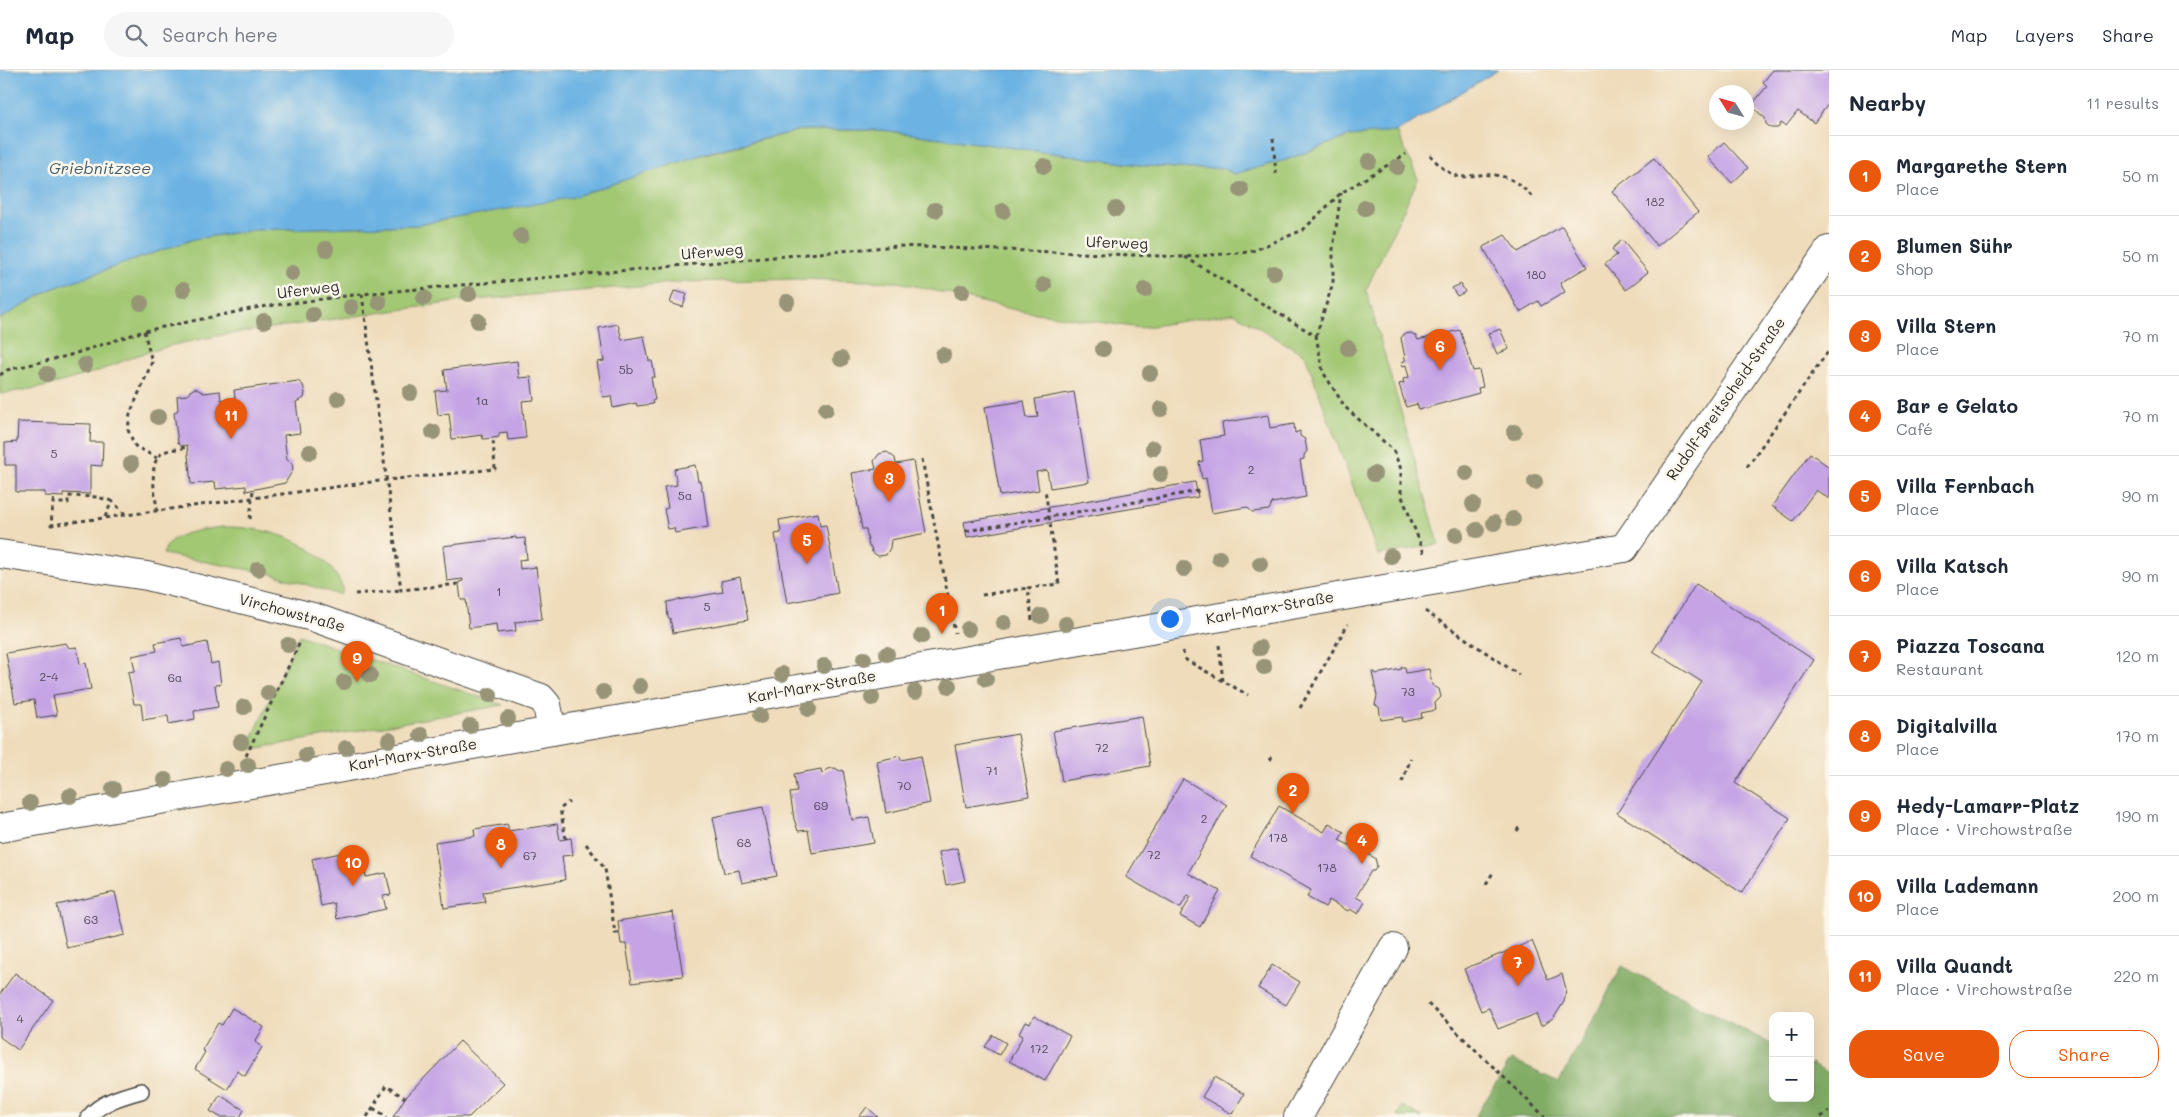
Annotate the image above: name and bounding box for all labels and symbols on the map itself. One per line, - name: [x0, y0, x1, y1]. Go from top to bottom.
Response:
- north arrow: [1709, 85, 1754, 130]
- water label: Griebnitzsee: [49, 157, 151, 178]
- house number: 182: [1645, 193, 1665, 209]
- street label: Uferweg: [1086, 231, 1149, 253]
- street label: Uferweg: [680, 238, 744, 264]
- house number: 180: [1526, 266, 1547, 282]
- street label: Uferweg: [276, 275, 340, 303]
- street label: Rudolf-Breitscheid-Straße: [1661, 313, 1789, 484]
- pin: 6: [1424, 329, 1456, 370]
- house number: 5b: [619, 361, 633, 377]
- house number: 1a: [476, 392, 488, 408]
- pin: 11: [215, 398, 247, 439]
- house number: 5: [51, 445, 58, 461]
- pin: 3: [873, 461, 905, 502]
- house number: 2: [1248, 461, 1254, 477]
- house number: 5a: [678, 487, 692, 503]
- pin: 5: [791, 523, 823, 564]
- house number: 1: [496, 583, 502, 599]
- street label: Karl-Marx-Straße: [1204, 586, 1335, 628]
- street label: Virchowstraße: [237, 588, 348, 636]
- pin: 1: [926, 593, 958, 634]
- house number: 5: [704, 598, 711, 614]
- your location: [1157, 606, 1183, 632]
- pin: 9: [341, 641, 373, 682]
- street label: Karl-Marx-Straße: [746, 665, 877, 707]
- house number: 2-4: [40, 668, 58, 684]
- house number: 6a: [168, 669, 182, 685]
- house number: 73: [1401, 683, 1415, 699]
- street label: Karl-Marx-Straße: [347, 733, 478, 775]
- house number: 72: [1095, 739, 1109, 755]
- house number: 71: [986, 762, 998, 778]
- pin: 2: [1277, 773, 1309, 814]
- house number: 70: [897, 777, 912, 793]
- house number: 69: [814, 797, 828, 813]
- house number: 2: [1201, 810, 1207, 826]
- pin: 4: [1346, 823, 1378, 864]
- pin: 8: [485, 827, 517, 868]
- house number: 178: [1268, 829, 1288, 845]
- house number: 68: [737, 834, 751, 850]
- pin: 10: [337, 845, 369, 886]
- house number: 72: [1147, 846, 1161, 862]
- house number: 67: [523, 847, 537, 863]
- house number: 178: [1317, 859, 1337, 875]
- house number: 63: [84, 911, 98, 927]
- pin: 7: [1502, 945, 1534, 986]
- house number: 4: [16, 1010, 24, 1026]
- house number: 172: [1030, 1040, 1048, 1056]

